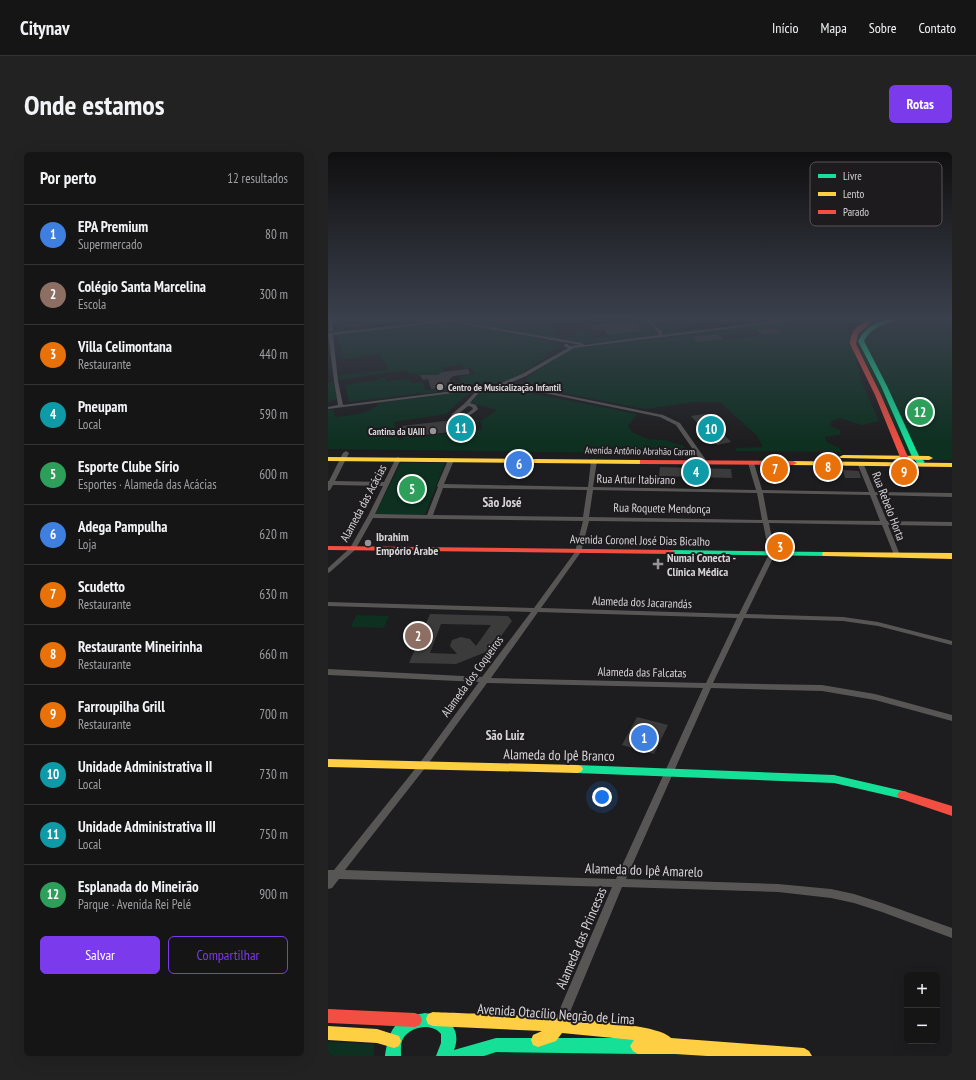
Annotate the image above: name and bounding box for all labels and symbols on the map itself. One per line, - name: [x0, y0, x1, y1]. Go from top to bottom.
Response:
- legend: [810, 162, 942, 226]
- text: Livre: [843, 169, 862, 183]
- text: Lento: [843, 187, 864, 201]
- text: Parado: [843, 205, 869, 219]
- place label: Centro de Musicalização Infantil: [448, 381, 562, 394]
- marker: Centro de Musicalização Infantil: [435, 382, 445, 392]
- pin: 12: [907, 397, 933, 427]
- pin: 11: [448, 413, 474, 443]
- pin: 10: [698, 414, 724, 444]
- place label: Cantina da UAIII: [368, 425, 425, 438]
- marker: Cantina da UAIII: [428, 426, 438, 436]
- street label: Avenida Antônio Abrahão Caram: [585, 444, 695, 458]
- pin: 6: [506, 449, 532, 479]
- pin: 8: [815, 452, 841, 482]
- pin: 7: [762, 454, 788, 484]
- pin: 4: [683, 457, 709, 487]
- pin: 9: [891, 457, 917, 487]
- street label: Alameda das Acácias: [336, 462, 390, 544]
- street label: Rua Rebelo Horta: [869, 469, 909, 543]
- street label: Rua Artur Itabirano: [596, 471, 676, 487]
- pin: 5: [399, 474, 425, 504]
- district label: São José: [482, 494, 522, 511]
- street label: Rua Roquete Mendonça: [613, 500, 711, 516]
- place label: Ibrahim Empório Árabe: [376, 529, 438, 558]
- street label: Avenida Coronel José Dias Bicalho: [570, 531, 710, 549]
- pin: 3: [767, 532, 793, 562]
- marker: Ibrahim Empório Árabe: [363, 538, 373, 548]
- place label: Numai Conecta - Clínica Médica: [667, 550, 736, 579]
- marker: Numai Conecta - Clínica Médica: [652, 558, 664, 570]
- street label: Alameda dos Jacarandás: [592, 593, 692, 611]
- pin: 2: [405, 621, 431, 651]
- street label: Alameda dos Coqueiros: [438, 633, 506, 719]
- street label: Alameda das Falcatas: [597, 664, 687, 680]
- pin: 1: [631, 723, 657, 753]
- district label: São Luiz: [486, 727, 524, 744]
- street label: Alameda do Ipê Branco: [503, 745, 615, 765]
- your location: [592, 787, 612, 807]
- street label: Alameda do Ipê Amarelo: [585, 859, 703, 881]
- street label: Alameda das Princesas: [551, 884, 611, 992]
- street label: Avenida Otacílio Negrão de Lima: [477, 1000, 635, 1028]

